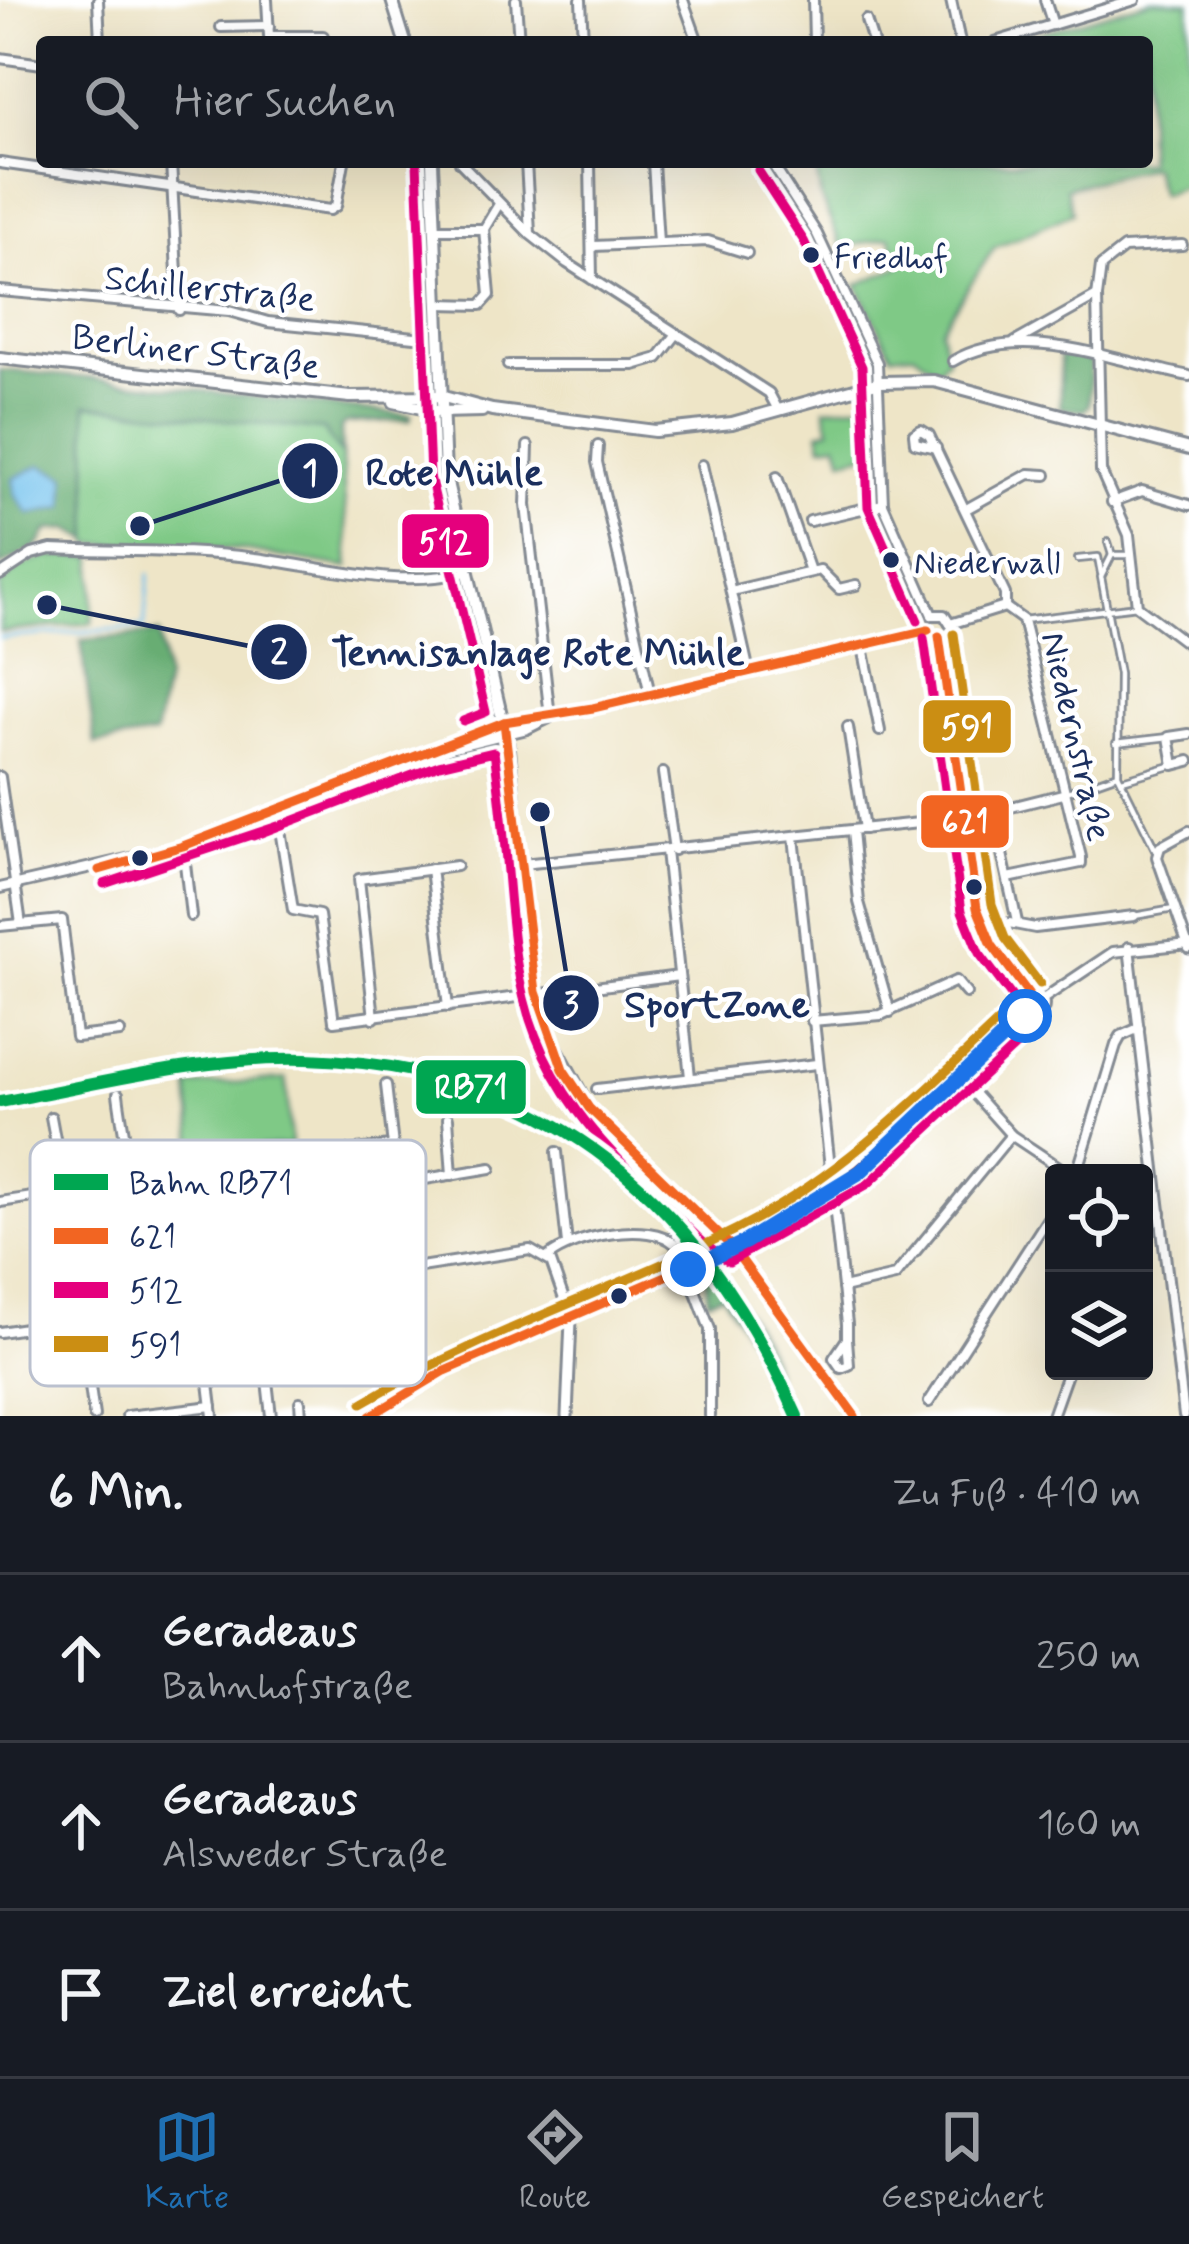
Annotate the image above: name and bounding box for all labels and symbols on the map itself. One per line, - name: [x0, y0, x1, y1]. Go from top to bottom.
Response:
- place label: Friedhof: [834, 237, 948, 281]
- marker: Friedhof: [800, 244, 822, 266]
- street label: Schillerstraße: [102, 256, 317, 325]
- street label: Berliner Straße: [69, 315, 322, 392]
- callout: Rote Mühle: [280, 434, 568, 509]
- text: Rote Mühle: [365, 449, 543, 500]
- text: 1: [302, 451, 318, 498]
- line badge: 512: [400, 512, 491, 570]
- text: 512: [418, 522, 472, 566]
- place label: Niederwall: [914, 542, 1060, 586]
- marker: Niederwall: [880, 549, 902, 571]
- callout: Tennisanlage Rote Mühle: [249, 614, 767, 689]
- street label: Niedernstraße: [1028, 628, 1121, 846]
- text: Tennisanlage Rote Mühle: [331, 629, 745, 680]
- text: 2: [270, 631, 288, 678]
- line badge: 591: [921, 698, 1013, 755]
- text: 591: [941, 707, 993, 751]
- line badge: 621: [919, 793, 1011, 850]
- text: 621: [941, 802, 989, 846]
- unlabelled marker: [129, 847, 151, 869]
- unlabelled marker: [963, 876, 985, 898]
- callout: SportZone: [541, 966, 834, 1041]
- text: SportZone: [624, 981, 810, 1032]
- text: 3: [563, 983, 580, 1030]
- route start: [998, 989, 1052, 1043]
- line badge: RB71: [414, 1058, 528, 1116]
- text: RB71: [434, 1067, 508, 1111]
- legend: [30, 1140, 426, 1386]
- text: Bahn RB71: [129, 1163, 292, 1207]
- text: 621: [129, 1217, 176, 1261]
- route end: [661, 1242, 715, 1296]
- text: 512: [129, 1271, 183, 1315]
- unlabelled marker: [608, 1285, 630, 1307]
- text: 591: [129, 1325, 181, 1369]

